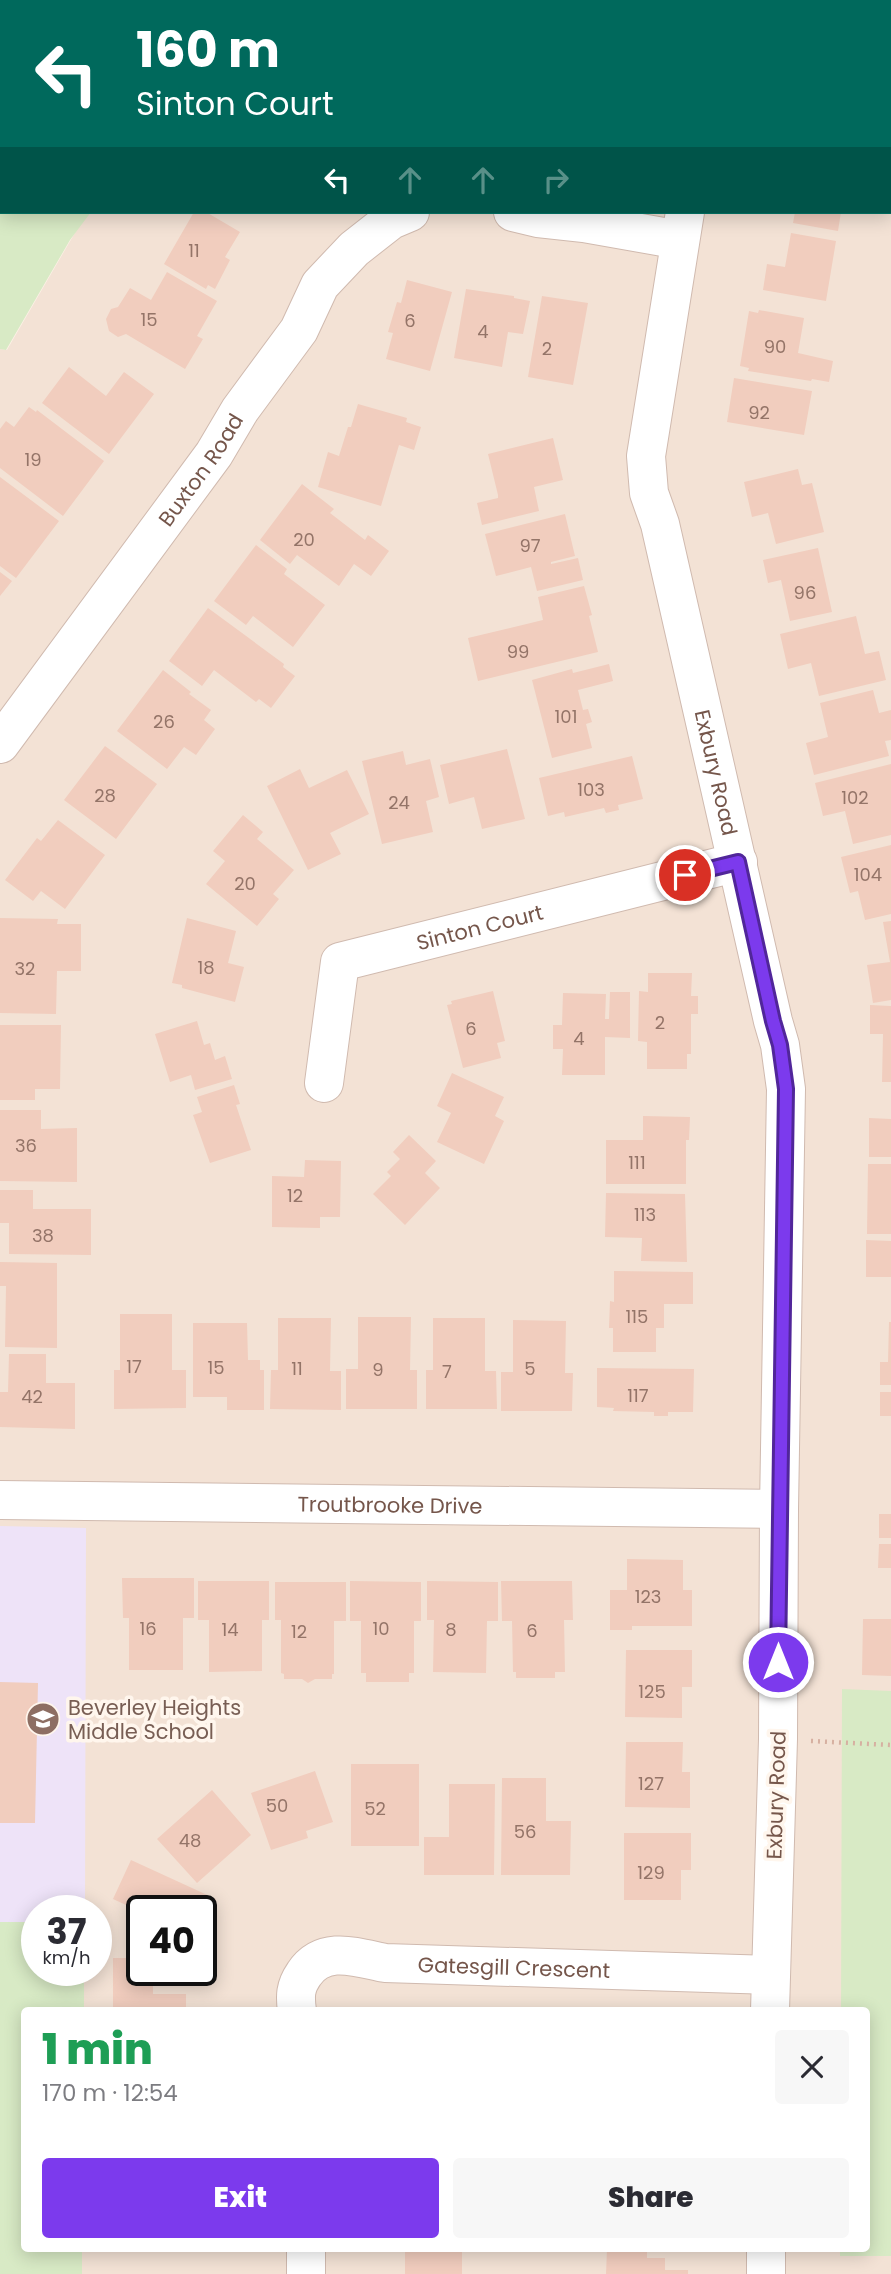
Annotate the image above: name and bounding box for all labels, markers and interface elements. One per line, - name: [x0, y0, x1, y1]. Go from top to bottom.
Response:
- text: 160 m: [136, 16, 280, 84]
- icon: left: [21, 28, 112, 119]
- text: Sinton Court: [136, 81, 334, 126]
- icon: left: [318, 161, 356, 199]
- icon: ahead: [391, 161, 429, 199]
- icon: ahead: [464, 161, 502, 199]
- icon: right: [537, 161, 575, 199]
- house number: 11: [188, 238, 200, 263]
- house number: 15: [140, 307, 158, 332]
- house number: 6: [404, 308, 416, 333]
- house number: 4: [477, 319, 489, 344]
- house number: 90: [764, 334, 786, 359]
- house number: 2: [542, 336, 552, 361]
- house number: 92: [748, 400, 770, 425]
- street label: Buxton Road: [151, 408, 249, 532]
- house number: 19: [24, 447, 42, 472]
- house number: 20: [293, 527, 315, 552]
- house number: 97: [519, 533, 541, 558]
- house number: 96: [794, 580, 816, 605]
- house number: 99: [507, 639, 529, 664]
- house number: 101: [555, 704, 577, 729]
- street label: Exbury Road: [688, 707, 745, 838]
- house number: 26: [153, 709, 175, 734]
- house number: 103: [577, 777, 605, 802]
- house number: 28: [94, 783, 116, 808]
- house number: 102: [841, 785, 869, 810]
- house number: 24: [388, 790, 410, 815]
- pin: [655, 845, 715, 905]
- icon: arrive: [666, 856, 704, 894]
- house number: 104: [854, 862, 882, 887]
- house number: 20: [234, 871, 256, 896]
- street label: Sinton Court: [413, 897, 546, 957]
- house number: 18: [197, 955, 215, 980]
- house number: 32: [15, 956, 35, 981]
- house number: 2: [655, 1010, 665, 1035]
- house number: 6: [465, 1016, 477, 1041]
- house number: 4: [573, 1026, 585, 1051]
- house number: 36: [15, 1133, 37, 1158]
- house number: 111: [628, 1150, 646, 1175]
- house number: 12: [287, 1183, 303, 1208]
- house number: 113: [634, 1202, 656, 1227]
- house number: 38: [32, 1223, 54, 1248]
- house number: 115: [626, 1304, 648, 1329]
- house number: 17: [126, 1354, 142, 1379]
- house number: 15: [207, 1355, 225, 1380]
- house number: 11: [291, 1356, 303, 1381]
- house number: 5: [524, 1356, 536, 1381]
- house number: 9: [372, 1357, 384, 1382]
- house number: 7: [442, 1359, 452, 1384]
- house number: 117: [627, 1383, 649, 1408]
- house number: 42: [21, 1384, 43, 1409]
- street label: Troutbrooke Drive: [297, 1489, 483, 1520]
- house number: 123: [635, 1584, 661, 1609]
- house number: 16: [139, 1616, 157, 1641]
- house number: 10: [372, 1616, 390, 1641]
- house number: 14: [221, 1617, 239, 1642]
- house number: 8: [445, 1617, 457, 1642]
- house number: 6: [526, 1618, 538, 1643]
- house number: 12: [291, 1619, 307, 1644]
- position arrow: [741, 1625, 815, 1699]
- house number: 125: [638, 1679, 666, 1704]
- place label: Beverley Heights Middle School: [68, 1693, 241, 1746]
- school or university icon: Beverley Heights Middle School: [24, 1700, 62, 1738]
- street label: Exbury Road: [759, 1730, 793, 1860]
- house number: 127: [638, 1771, 664, 1796]
- house number: 50: [266, 1793, 288, 1818]
- house number: 52: [364, 1796, 386, 1821]
- house number: 56: [514, 1819, 536, 1844]
- house number: 48: [179, 1828, 201, 1853]
- house number: 129: [637, 1860, 665, 1885]
- speed limit sign: 40: [126, 1895, 217, 1986]
- text: 37: [47, 1907, 86, 1956]
- text: km/h: [43, 1945, 90, 1970]
- street label: Gatesgill Crescent: [417, 1950, 611, 1985]
- text: 1 min: [42, 2020, 153, 2079]
- button: close: [775, 2030, 849, 2104]
- text: 170 m · 12:54: [42, 2077, 178, 2109]
- button: Exit: [42, 2158, 439, 2238]
- button: Share: [453, 2158, 849, 2238]

